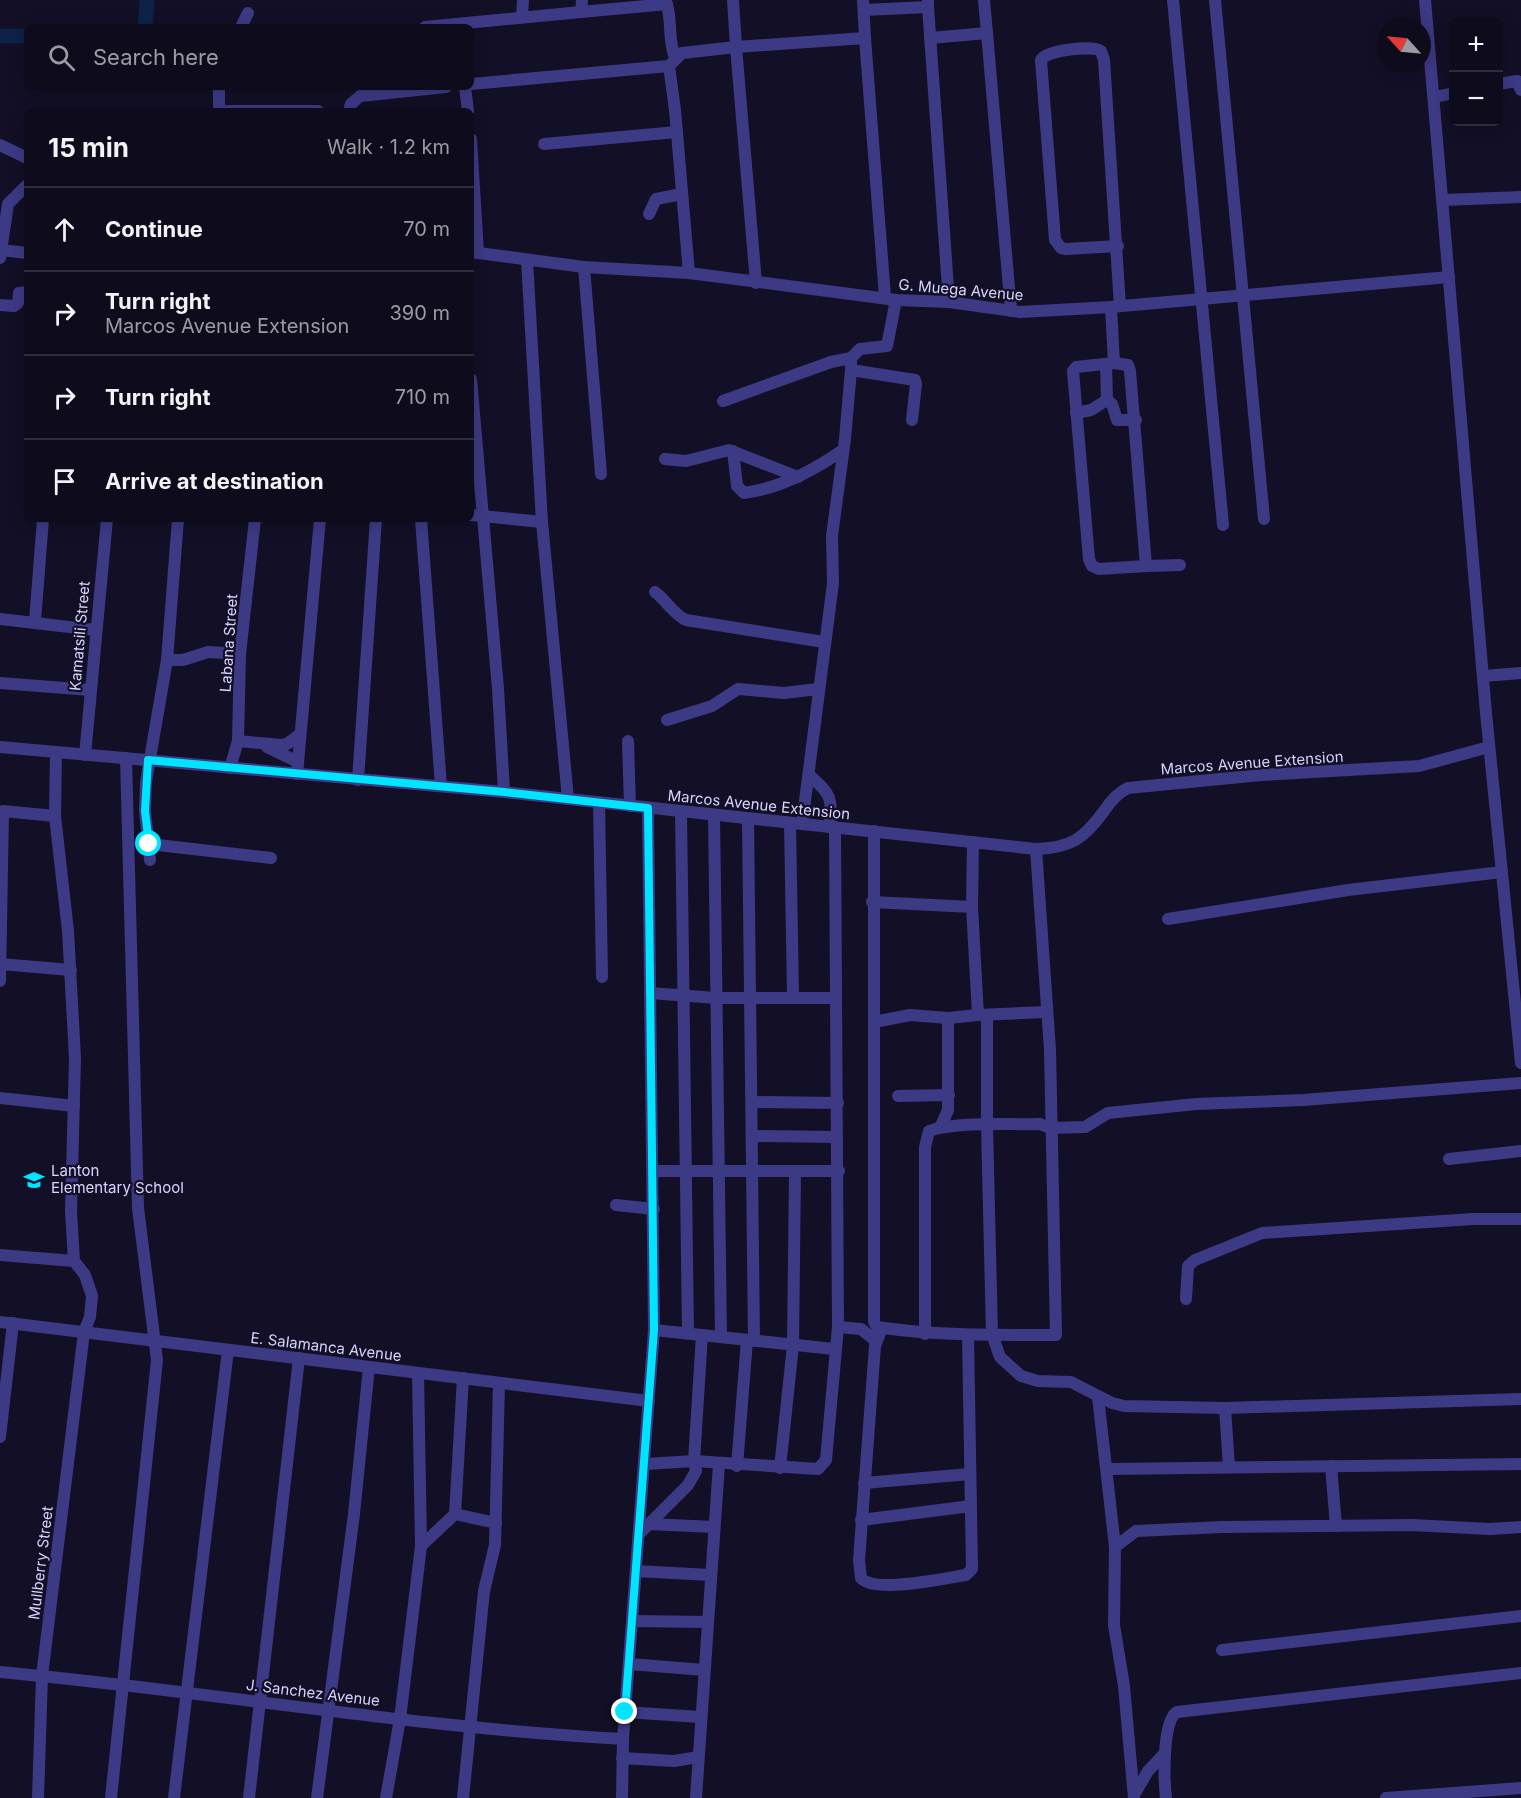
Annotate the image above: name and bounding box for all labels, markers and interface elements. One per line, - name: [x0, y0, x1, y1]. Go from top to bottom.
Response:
- north arrow: [1377, 18, 1431, 72]
- map controls: [1449, 18, 1503, 126]
- button: +: [1449, 18, 1503, 72]
- search box: [24, 24, 474, 90]
- icon: search: [45, 41, 78, 74]
- text: Search here: [93, 44, 219, 70]
- button: −: [1449, 72, 1503, 126]
- text: 15 min: [48, 132, 129, 163]
- text: Walk · 1.2 km: [327, 135, 450, 159]
- icon: ahead: [48, 213, 81, 246]
- text: Continue: [105, 216, 203, 242]
- text: 70 m: [403, 217, 450, 241]
- street label: G. Muega Avenue: [898, 275, 1024, 304]
- text: Turn right: [105, 288, 211, 314]
- icon: right: [48, 297, 81, 330]
- text: 390 m: [389, 301, 450, 325]
- text: Marcos Avenue Extension: [105, 314, 349, 338]
- icon: right: [48, 381, 81, 414]
- text: Turn right: [105, 384, 211, 410]
- text: 710 m: [395, 385, 450, 409]
- icon: arrive: [48, 465, 81, 498]
- text: Arrive at destination: [105, 468, 324, 494]
- street label: Kamatsili Street: [65, 580, 94, 692]
- street label: Labana Street: [216, 593, 241, 693]
- street label: Marcos Avenue Extension: [1160, 747, 1344, 778]
- street label: Marcos Avenue Extension: [667, 785, 851, 824]
- route start: [135, 830, 161, 856]
- place label: Lanton Elementary School: [51, 1161, 184, 1197]
- school or university icon: Lanton Elementary School: [22, 1168, 46, 1192]
- street label: E. Salamanca Avenue: [249, 1328, 403, 1365]
- street label: Mullberry Street: [24, 1505, 57, 1621]
- street label: J. Sanchez Avenue: [245, 1675, 381, 1710]
- route end: [611, 1698, 637, 1724]

